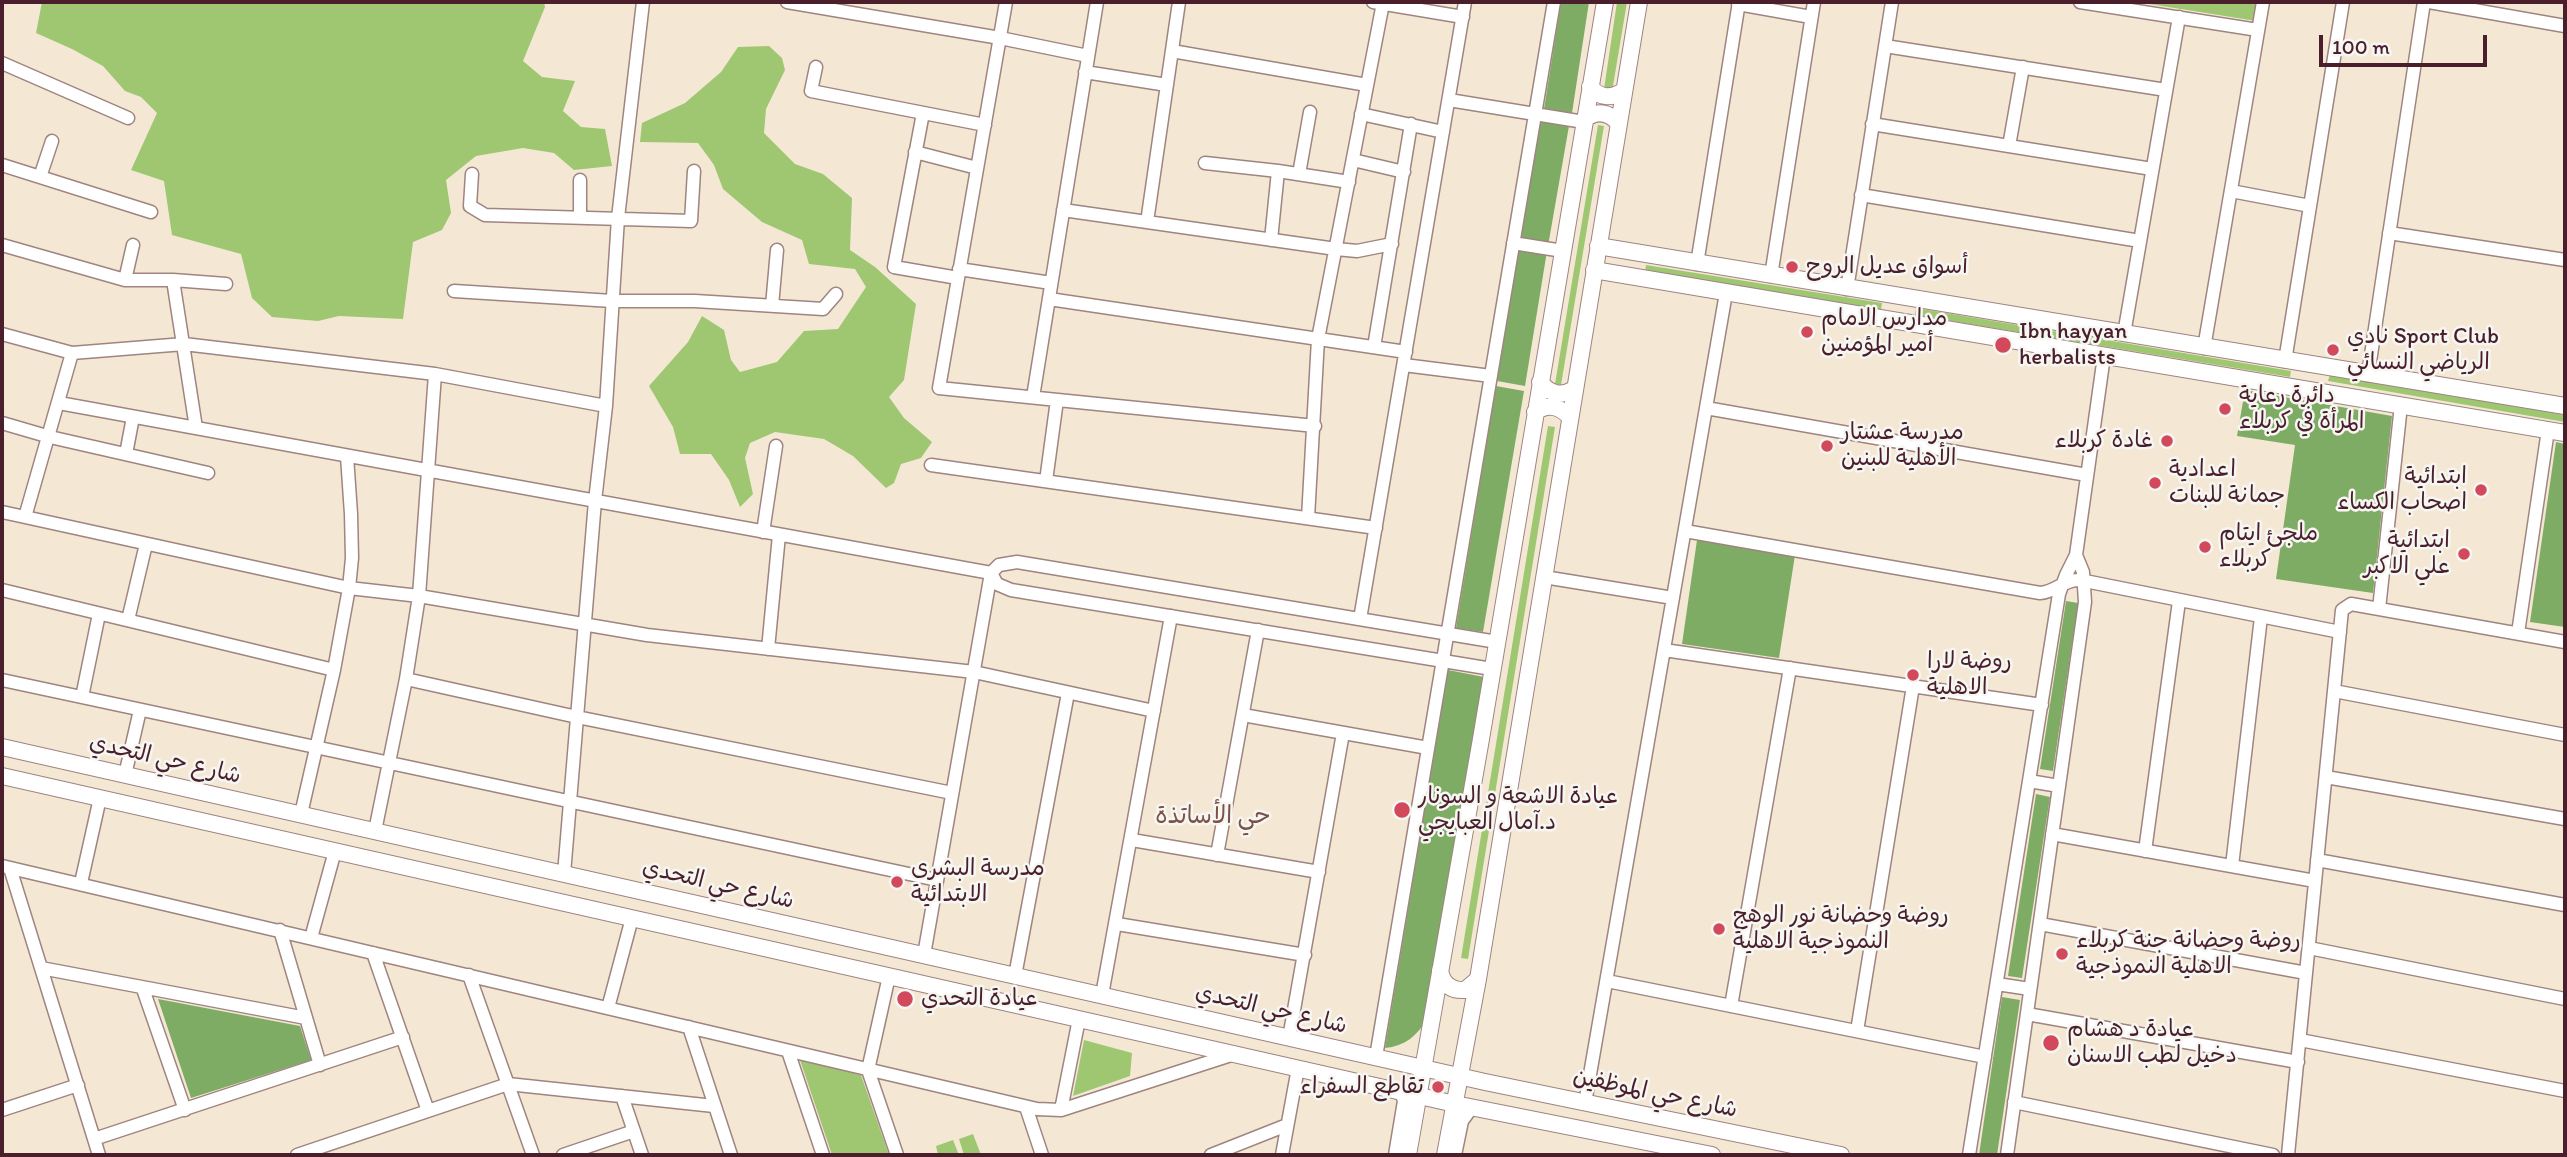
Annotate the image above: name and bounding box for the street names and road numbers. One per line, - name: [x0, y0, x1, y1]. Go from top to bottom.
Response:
- street label: شارع حي التحدي: [86, 729, 244, 791]
- street label: شارع حي التحدي: [639, 854, 797, 916]
- street label: شارع حي التحدي: [1192, 979, 1350, 1041]
- street label: شارع حي الموظفين: [1570, 1063, 1740, 1125]

